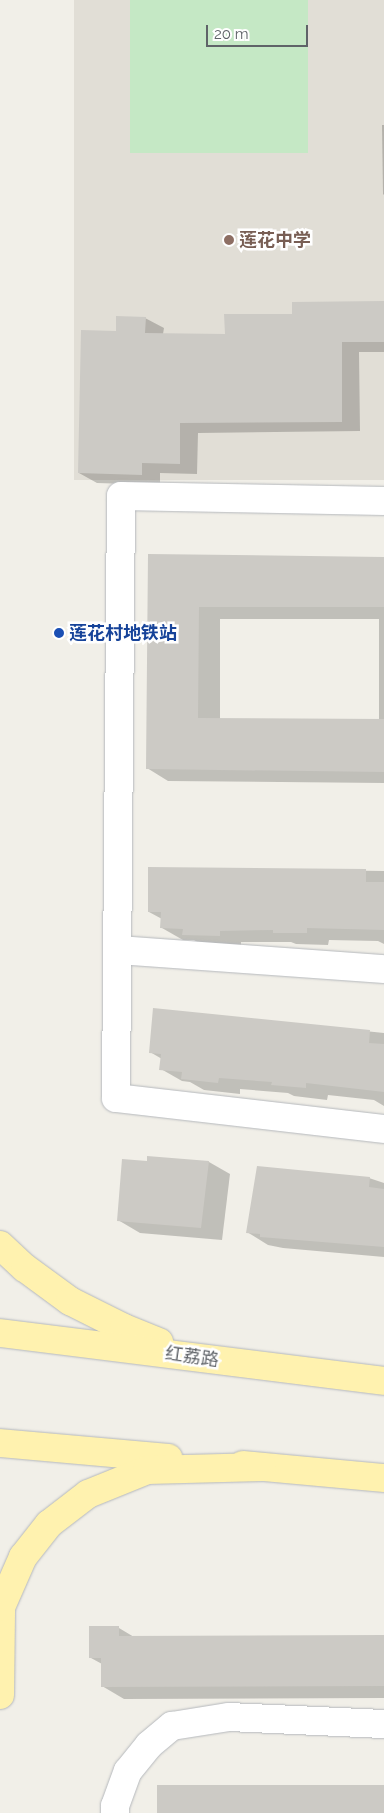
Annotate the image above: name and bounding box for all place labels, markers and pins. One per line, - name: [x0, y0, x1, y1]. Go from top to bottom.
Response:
- place label: 莲花中学: [239, 229, 311, 251]
- marker: 莲花中学: [223, 234, 235, 246]
- place label: 莲花村地铁站: [69, 622, 177, 644]
- marker: 莲花村地铁站: [53, 627, 65, 639]

